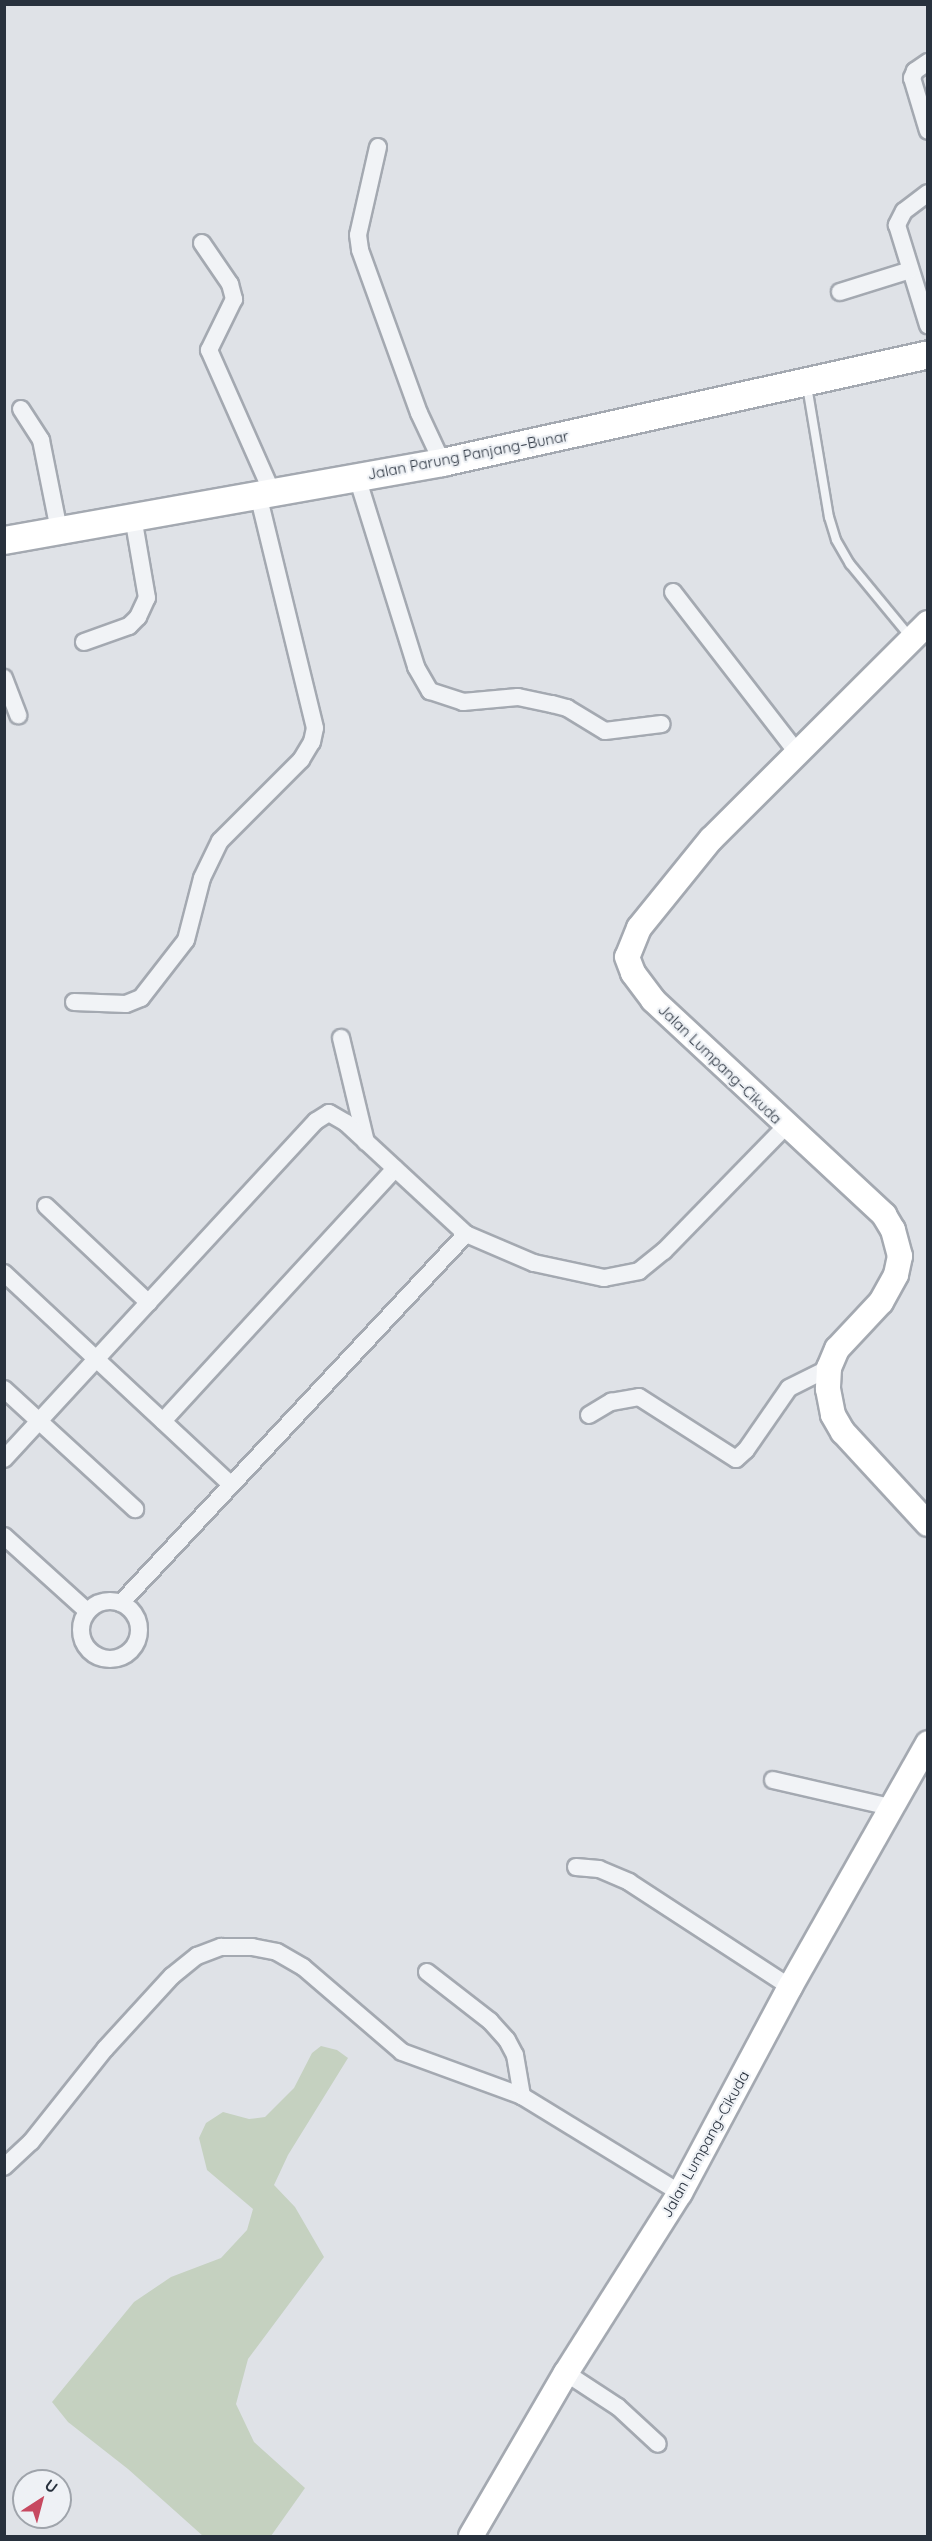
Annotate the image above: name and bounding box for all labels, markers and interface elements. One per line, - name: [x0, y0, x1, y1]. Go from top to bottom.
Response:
- street label: Jalan Parung Panjang–Bunar: [366, 427, 570, 483]
- street label: Jalan Lumpang–Cikuda: [655, 1000, 785, 1128]
- street label: Jalan Lumpang–Cikuda: [657, 2068, 753, 2220]
- north arrow: [12, 2469, 72, 2529]
- text: U: [41, 2475, 62, 2497]

